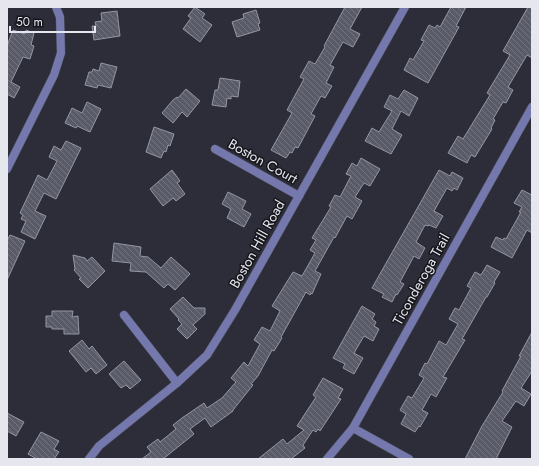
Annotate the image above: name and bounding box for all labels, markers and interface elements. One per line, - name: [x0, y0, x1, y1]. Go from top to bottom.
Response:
- scale bar: [10, 8, 95, 34]
- text: 50 m: [16, 13, 43, 31]
- street label: Boston Court: [225, 134, 302, 189]
- street label: Boston Hill Road: [224, 196, 290, 292]
- street label: Ticonderoga Trail: [388, 230, 454, 328]

